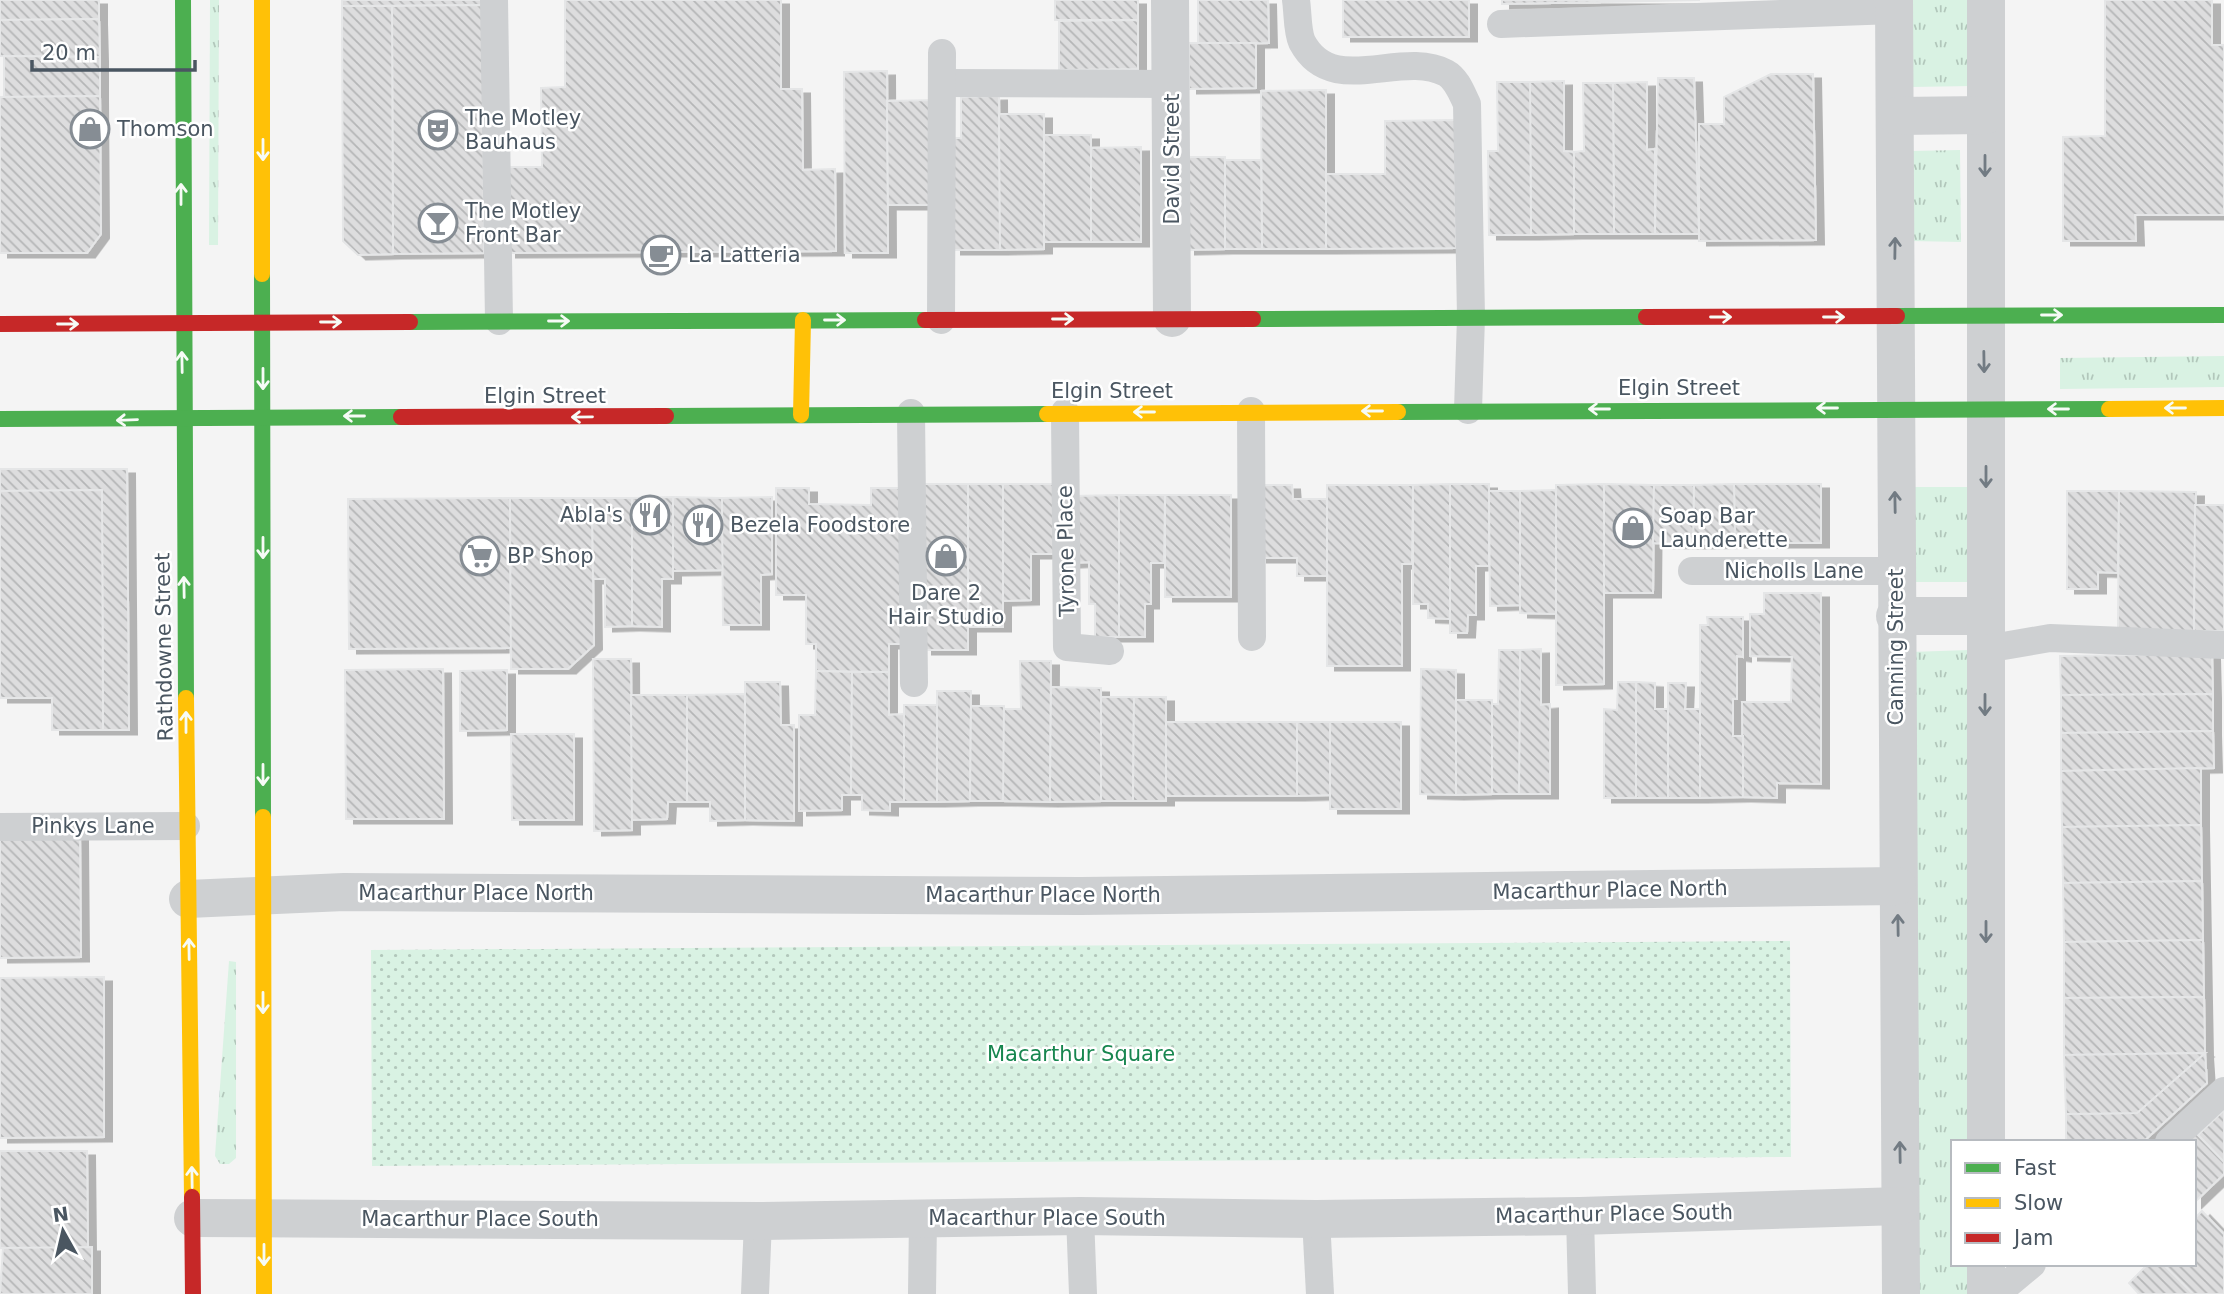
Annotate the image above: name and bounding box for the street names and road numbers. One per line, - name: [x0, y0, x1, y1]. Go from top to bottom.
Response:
- street label: David Street: [1160, 93, 1184, 225]
- street label: Elgin Street: [1618, 376, 1740, 400]
- street label: Elgin Street: [1051, 379, 1173, 403]
- street label: Elgin Street: [484, 384, 606, 408]
- street label: Tyrone Place: [1053, 485, 1079, 618]
- street label: Rathdowne Street: [150, 552, 178, 742]
- street label: Nicholls Lane: [1724, 559, 1864, 583]
- street label: Canning Street: [1884, 568, 1908, 726]
- street label: Pinkys Lane: [31, 814, 155, 838]
- street label: Macarthur Place North: [1492, 876, 1728, 904]
- street label: Macarthur Place North: [358, 881, 594, 905]
- street label: Macarthur Place North: [925, 883, 1161, 907]
- street label: Macarthur Place South: [1495, 1200, 1733, 1228]
- street label: Macarthur Place South: [928, 1206, 1166, 1230]
- street label: Macarthur Place South: [361, 1207, 599, 1231]

